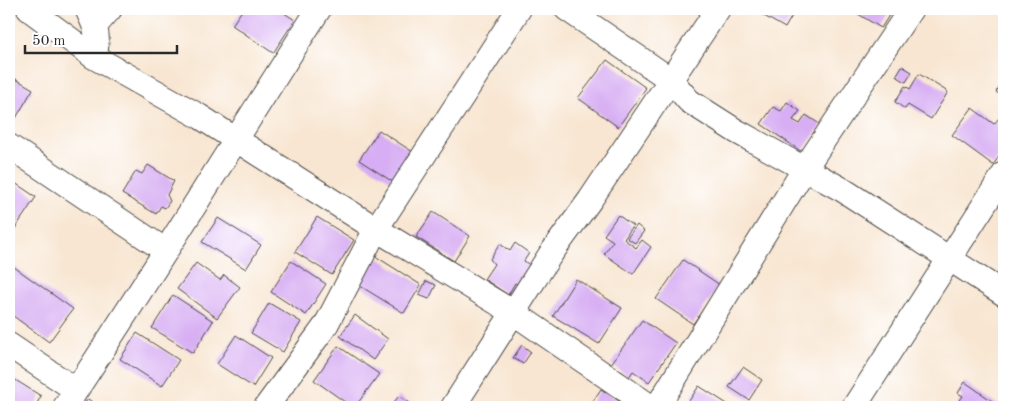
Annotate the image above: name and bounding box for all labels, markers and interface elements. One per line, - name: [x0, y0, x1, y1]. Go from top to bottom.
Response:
- scale bar: [25, 22, 178, 54]
- text: 50 m: [32, 34, 66, 49]

